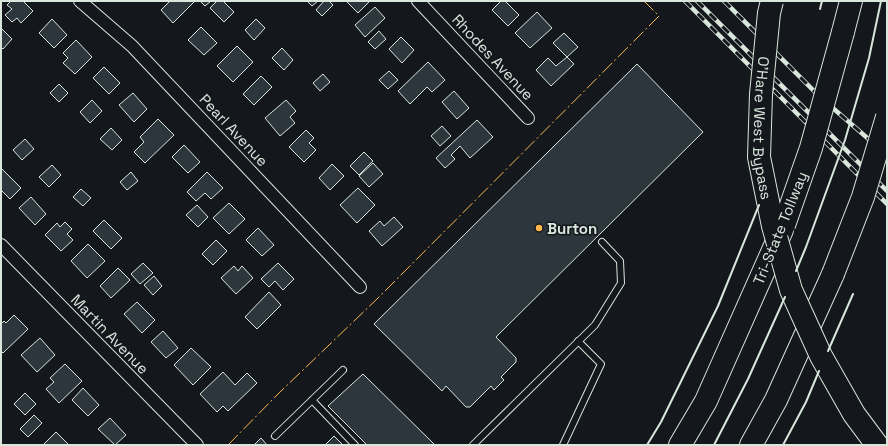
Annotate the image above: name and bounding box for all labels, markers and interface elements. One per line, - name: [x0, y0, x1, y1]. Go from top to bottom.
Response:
- street label: Rhodes Avenue: [448, 10, 538, 104]
- street label: O'Hare West Bypass: [750, 56, 777, 201]
- street label: Pearl Avenue: [196, 90, 272, 170]
- street label: Tri-State Tollway: [749, 169, 811, 287]
- place label: Burton: [547, 219, 597, 238]
- marker: Burton: [534, 223, 544, 233]
- street label: Martin Avenue: [67, 290, 153, 378]

